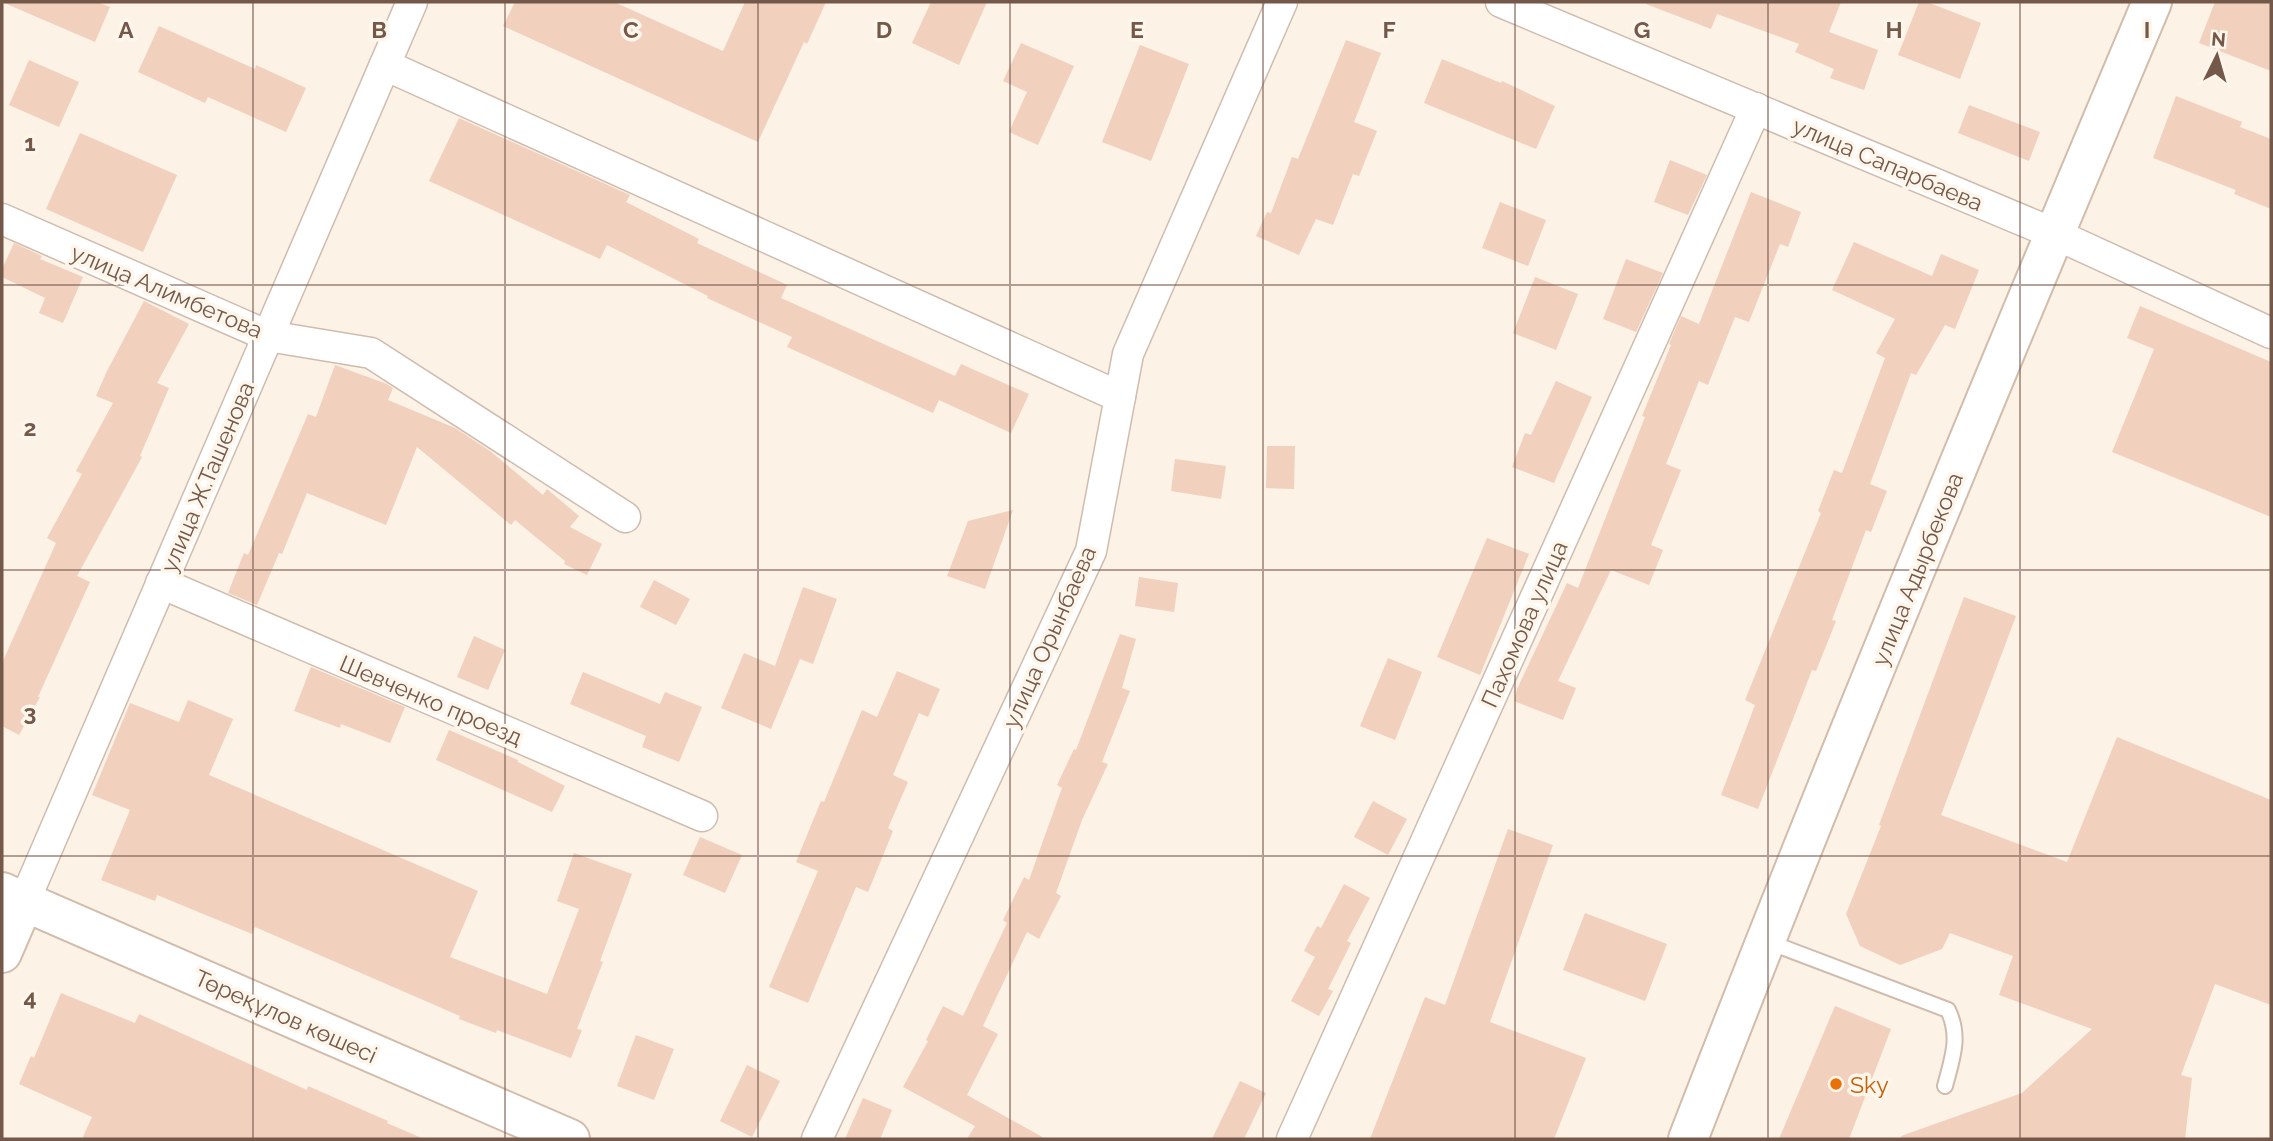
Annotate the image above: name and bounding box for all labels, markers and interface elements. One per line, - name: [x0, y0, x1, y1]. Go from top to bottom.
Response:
- text: A: [118, 16, 134, 43]
- text: B: [371, 16, 387, 43]
- text: C: [623, 16, 639, 43]
- text: D: [876, 16, 892, 43]
- text: E: [1130, 16, 1144, 43]
- text: F: [1382, 16, 1396, 43]
- text: G: [1634, 16, 1650, 43]
- text: H: [1885, 16, 1903, 43]
- text: I: [2144, 16, 2150, 43]
- north arrow: [2182, 21, 2252, 91]
- text: N: [2210, 27, 2227, 51]
- street label: улица Сапарбаева: [1789, 112, 1987, 216]
- text: 1: [24, 129, 36, 156]
- street label: улица Алимбетова: [67, 238, 267, 344]
- street label: улица Ж.Ташенова: [155, 378, 259, 576]
- text: 2: [24, 414, 36, 441]
- street label: улица Адырбекова: [1866, 468, 1968, 670]
- street label: Пахомова улица: [1475, 537, 1573, 711]
- street label: улица Орынбаева: [997, 542, 1101, 732]
- street label: Шевченко проезд: [336, 649, 526, 751]
- text: 3: [24, 699, 36, 726]
- street label: Төреқұлов көшесі: [191, 964, 381, 1068]
- text: 4: [23, 984, 37, 1011]
- place label: Sky: [1850, 1071, 1889, 1098]
- marker: Sky: [1828, 1076, 1844, 1092]

